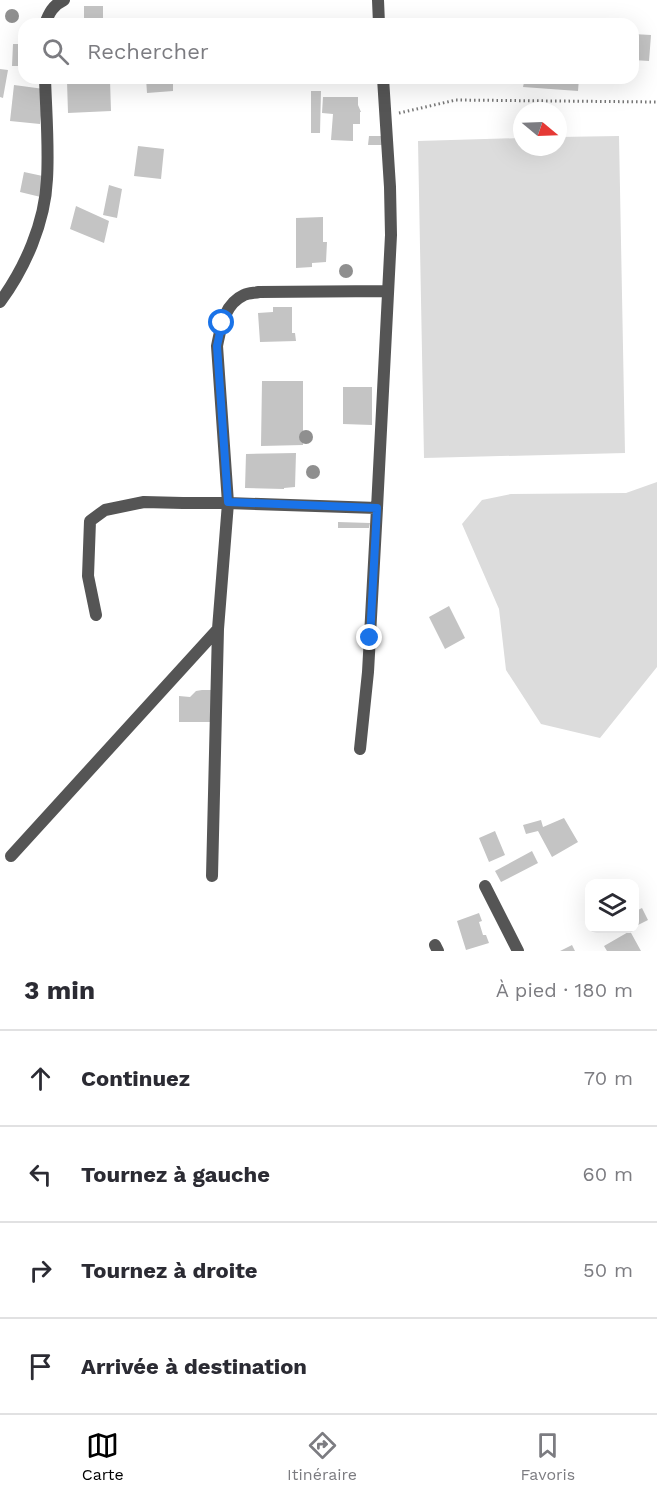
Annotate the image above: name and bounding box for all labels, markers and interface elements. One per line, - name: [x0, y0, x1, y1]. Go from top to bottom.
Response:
- search box: [18, 18, 639, 84]
- icon: search: [39, 35, 72, 68]
- text: Rechercher: [87, 39, 209, 64]
- north arrow: [513, 102, 567, 156]
- route start: [208, 309, 234, 335]
- route end: [356, 624, 382, 650]
- map controls: [585, 879, 639, 933]
- button: layers: [585, 879, 639, 933]
- text: 3 min: [24, 975, 95, 1005]
- text: À pied · 180 m: [496, 978, 633, 1002]
- icon: ahead: [24, 1062, 57, 1095]
- text: Continuez: [81, 1066, 190, 1091]
- text: 70 m: [584, 1066, 633, 1090]
- icon: left: [24, 1158, 57, 1191]
- text: Tournez à gauche: [81, 1162, 270, 1187]
- text: 60 m: [583, 1162, 633, 1186]
- icon: right: [24, 1254, 57, 1287]
- text: Tournez à droite: [81, 1258, 258, 1283]
- text: 50 m: [583, 1258, 633, 1282]
- icon: arrive: [24, 1350, 57, 1383]
- text: Arrivée à destination: [81, 1354, 307, 1379]
- tab: Carte: [82, 1429, 124, 1484]
- tab: Itinéraire: [287, 1429, 357, 1484]
- tab: Favoris: [520, 1429, 575, 1484]

